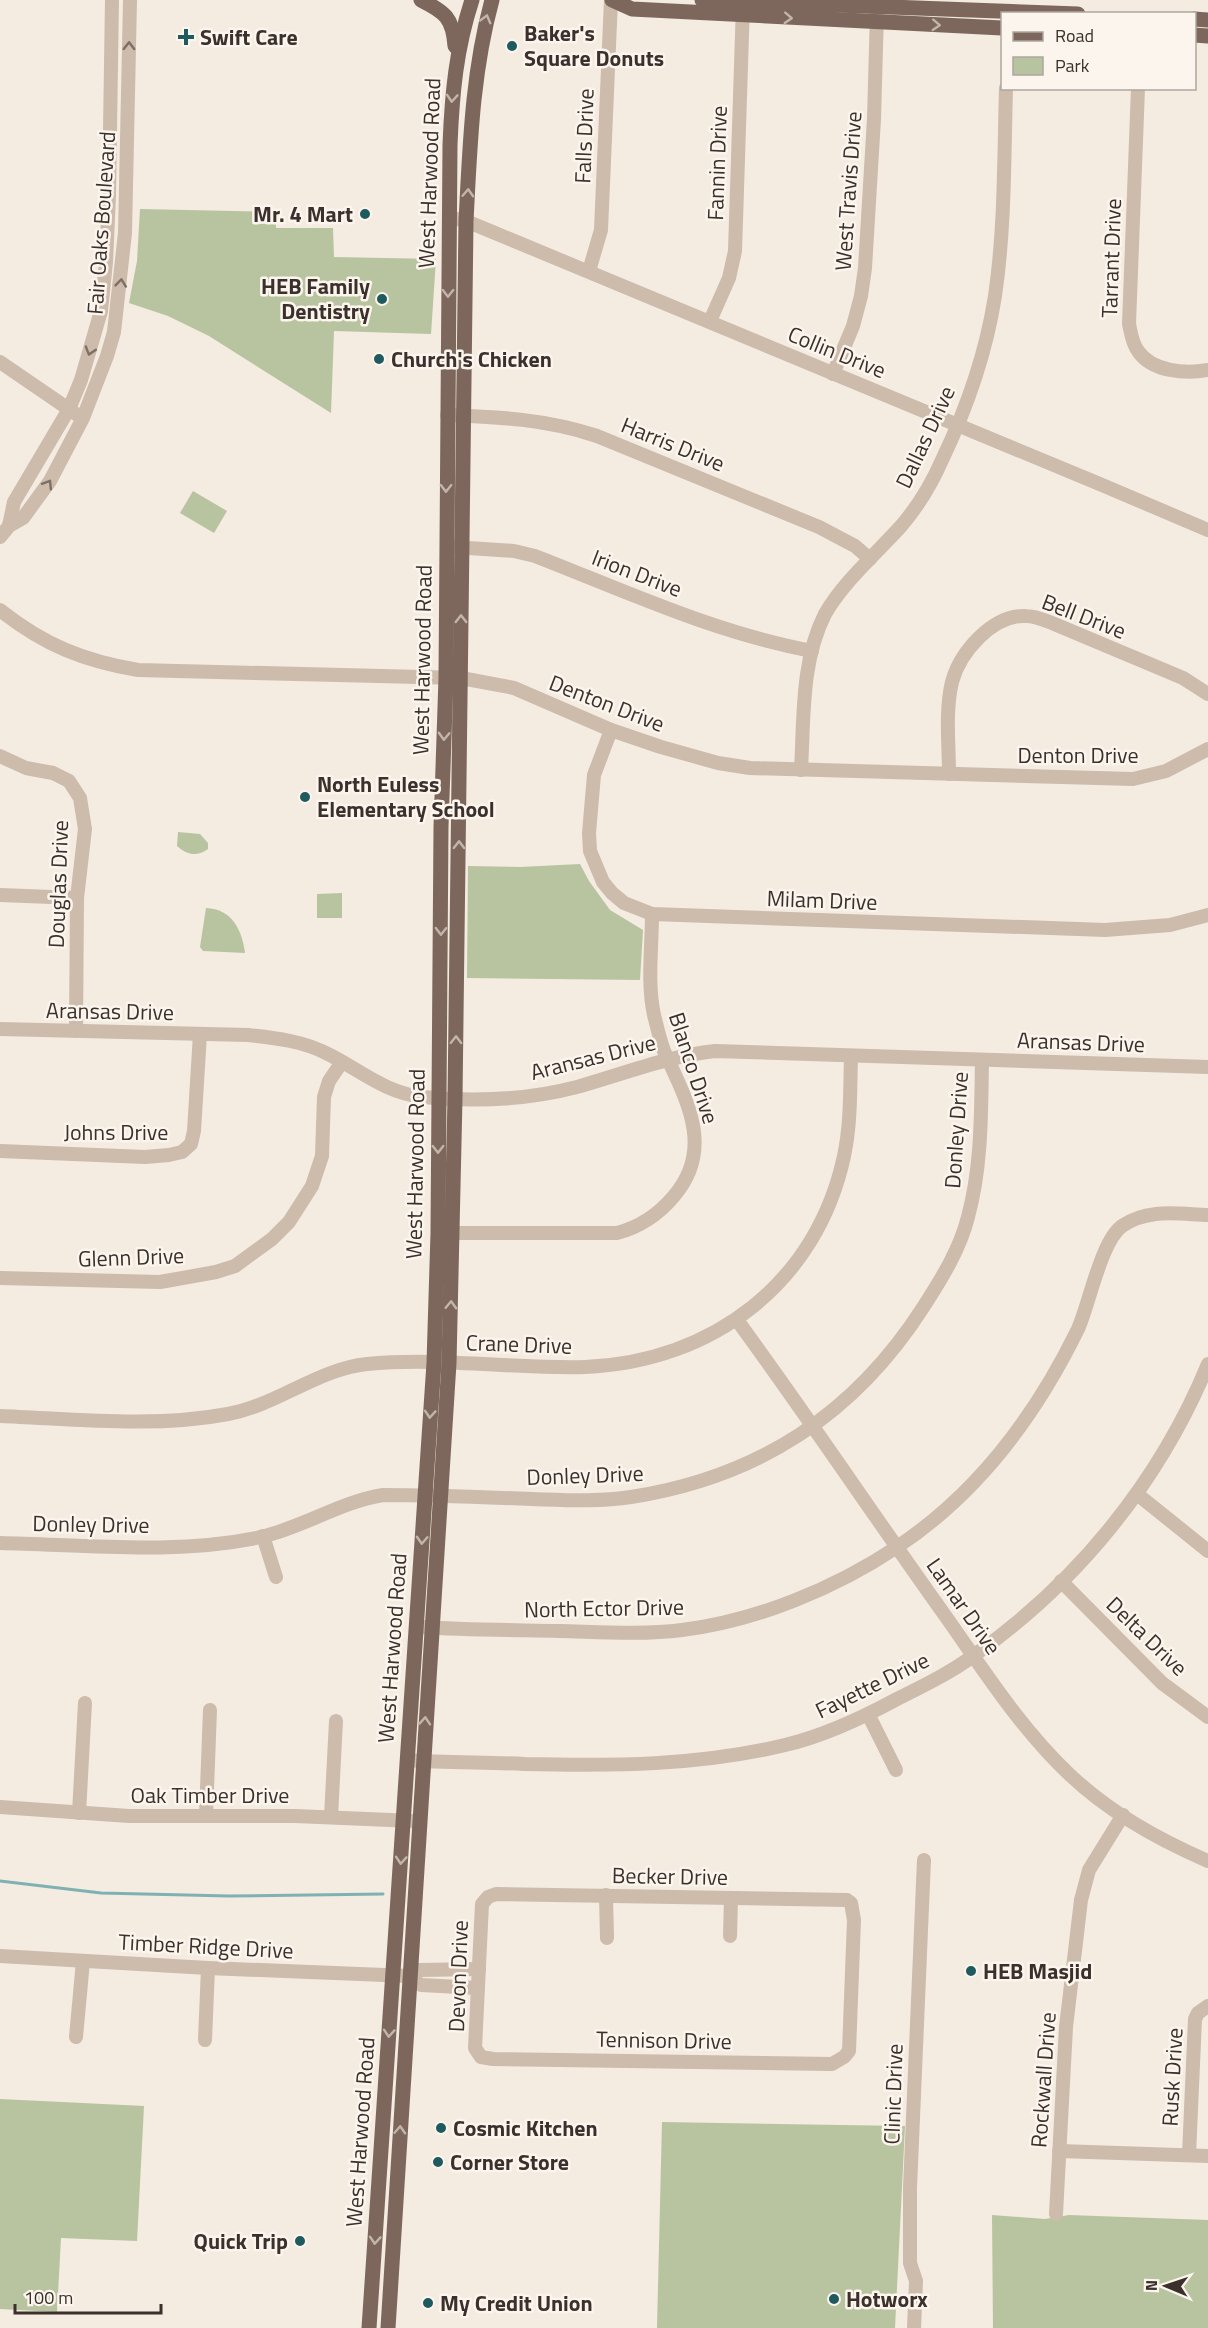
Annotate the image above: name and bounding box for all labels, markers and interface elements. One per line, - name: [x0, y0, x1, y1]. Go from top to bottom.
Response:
- one-way arrow: [784, 11, 793, 24]
- legend: [1001, 12, 1196, 90]
- one-way arrow: [479, 14, 492, 24]
- place label: Baker's Square Donuts: [524, 16, 664, 75]
- one-way arrow: [931, 18, 940, 31]
- place label: Swift Care: [200, 20, 298, 54]
- text: Road: [1055, 22, 1094, 49]
- marker: Swift Care: [177, 28, 195, 46]
- marker: Baker's Square Donuts: [505, 39, 519, 53]
- one-way arrow: [123, 42, 136, 51]
- text: Park: [1055, 52, 1090, 79]
- street label: West Harwood Road: [409, 77, 449, 269]
- street label: Falls Drive: [565, 88, 603, 184]
- one-way arrow: [446, 93, 459, 103]
- street label: Fannin Drive: [698, 105, 736, 221]
- street label: West Travis Drive: [825, 110, 871, 272]
- street label: Fair Oaks Boulevard: [78, 130, 124, 316]
- one-way arrow: [461, 189, 474, 198]
- place label: Mr. 4 Mart: [253, 197, 353, 231]
- street label: Tarrant Drive: [1092, 198, 1130, 318]
- marker: Mr. 4 Mart: [358, 207, 372, 221]
- place label: HEB Family Dentistry: [261, 269, 370, 328]
- one-way arrow: [114, 278, 127, 287]
- one-way arrow: [442, 288, 454, 297]
- marker: HEB Family Dentistry: [375, 292, 389, 306]
- street label: Collin Drive: [783, 317, 891, 387]
- place label: Church's Chicken: [391, 342, 552, 376]
- one-way arrow: [85, 345, 97, 356]
- marker: Church's Chicken: [372, 352, 386, 366]
- street label: Dallas Drive: [886, 380, 964, 494]
- street label: Harris Drive: [616, 408, 730, 480]
- one-way arrow: [40, 480, 52, 490]
- one-way arrow: [440, 483, 452, 492]
- street label: Irion Drive: [587, 540, 687, 606]
- street label: West Harwood Road: [403, 564, 441, 756]
- street label: Bell Drive: [1037, 584, 1131, 648]
- one-way arrow: [455, 615, 467, 624]
- street label: Denton Drive: [544, 665, 670, 741]
- one-way arrow: [438, 732, 450, 741]
- street label: Denton Drive: [1017, 738, 1139, 772]
- place label: North Euless Elementary School: [317, 767, 495, 826]
- marker: North Euless Elementary School: [298, 790, 312, 804]
- street label: Douglas Drive: [39, 819, 77, 949]
- one-way arrow: [452, 840, 465, 849]
- street label: Milam Drive: [766, 881, 878, 919]
- one-way arrow: [435, 927, 447, 936]
- street label: Aransas Drive: [46, 993, 174, 1029]
- street label: Blanco Drive: [660, 1008, 728, 1128]
- street label: Aransas Drive: [1016, 1023, 1146, 1061]
- street label: Aransas Drive: [527, 1025, 659, 1089]
- one-way arrow: [450, 1035, 462, 1044]
- street label: West Harwood Road: [396, 1068, 434, 1260]
- street label: Donley Drive: [935, 1070, 977, 1190]
- street label: Johns Drive: [64, 1115, 168, 1149]
- one-way arrow: [432, 1144, 444, 1153]
- street label: Glenn Drive: [77, 1238, 185, 1276]
- one-way arrow: [445, 1300, 457, 1309]
- street label: Crane Drive: [465, 1325, 573, 1363]
- one-way arrow: [424, 1409, 437, 1418]
- street label: Donley Drive: [526, 1456, 644, 1494]
- street label: Donley Drive: [32, 1506, 150, 1542]
- one-way arrow: [415, 1536, 428, 1545]
- street label: Lamar Drive: [918, 1551, 1010, 1661]
- street label: West Harwood Road: [368, 1552, 416, 1744]
- street label: Delta Drive: [1098, 1588, 1196, 1684]
- street label: North Ector Drive: [524, 1590, 684, 1626]
- street label: Fayette Drive: [809, 1643, 935, 1727]
- one-way arrow: [419, 1716, 432, 1725]
- street label: Oak Timber Drive: [131, 1778, 289, 1812]
- one-way arrow: [394, 1855, 407, 1864]
- street label: Becker Drive: [612, 1858, 728, 1894]
- street label: Devon Drive: [439, 1919, 477, 2033]
- street label: Timber Ridge Drive: [118, 1924, 294, 1968]
- place label: HEB Masjid: [983, 1954, 1092, 1988]
- marker: HEB Masjid: [964, 1964, 978, 1978]
- street label: Rockwall Drive: [1021, 2011, 1065, 2149]
- street label: Tennison Drive: [596, 2022, 732, 2058]
- street label: Rusk Drive: [1152, 2027, 1192, 2127]
- one-way arrow: [383, 2028, 396, 2037]
- street label: West Harwood Road: [336, 2036, 384, 2228]
- street label: Clinic Drive: [874, 2043, 912, 2145]
- place label: Cosmic Kitchen: [453, 2111, 598, 2145]
- marker: Cosmic Kitchen: [434, 2121, 448, 2135]
- one-way arrow: [393, 2125, 406, 2134]
- place label: Corner Store: [450, 2145, 569, 2179]
- marker: Corner Store: [431, 2155, 445, 2169]
- place label: Quick Trip: [194, 2224, 288, 2258]
- marker: Quick Trip: [293, 2234, 307, 2248]
- one-way arrow: [369, 2236, 382, 2245]
- north arrow: [1136, 2256, 1196, 2316]
- scale bar: [15, 2277, 160, 2315]
- text: N: [1139, 2280, 1163, 2291]
- place label: Hotworx: [846, 2282, 928, 2316]
- text: 100 m: [24, 2284, 73, 2311]
- place label: My Credit Union: [440, 2286, 593, 2320]
- marker: Hotworx: [827, 2292, 841, 2306]
- marker: My Credit Union: [421, 2296, 435, 2310]

